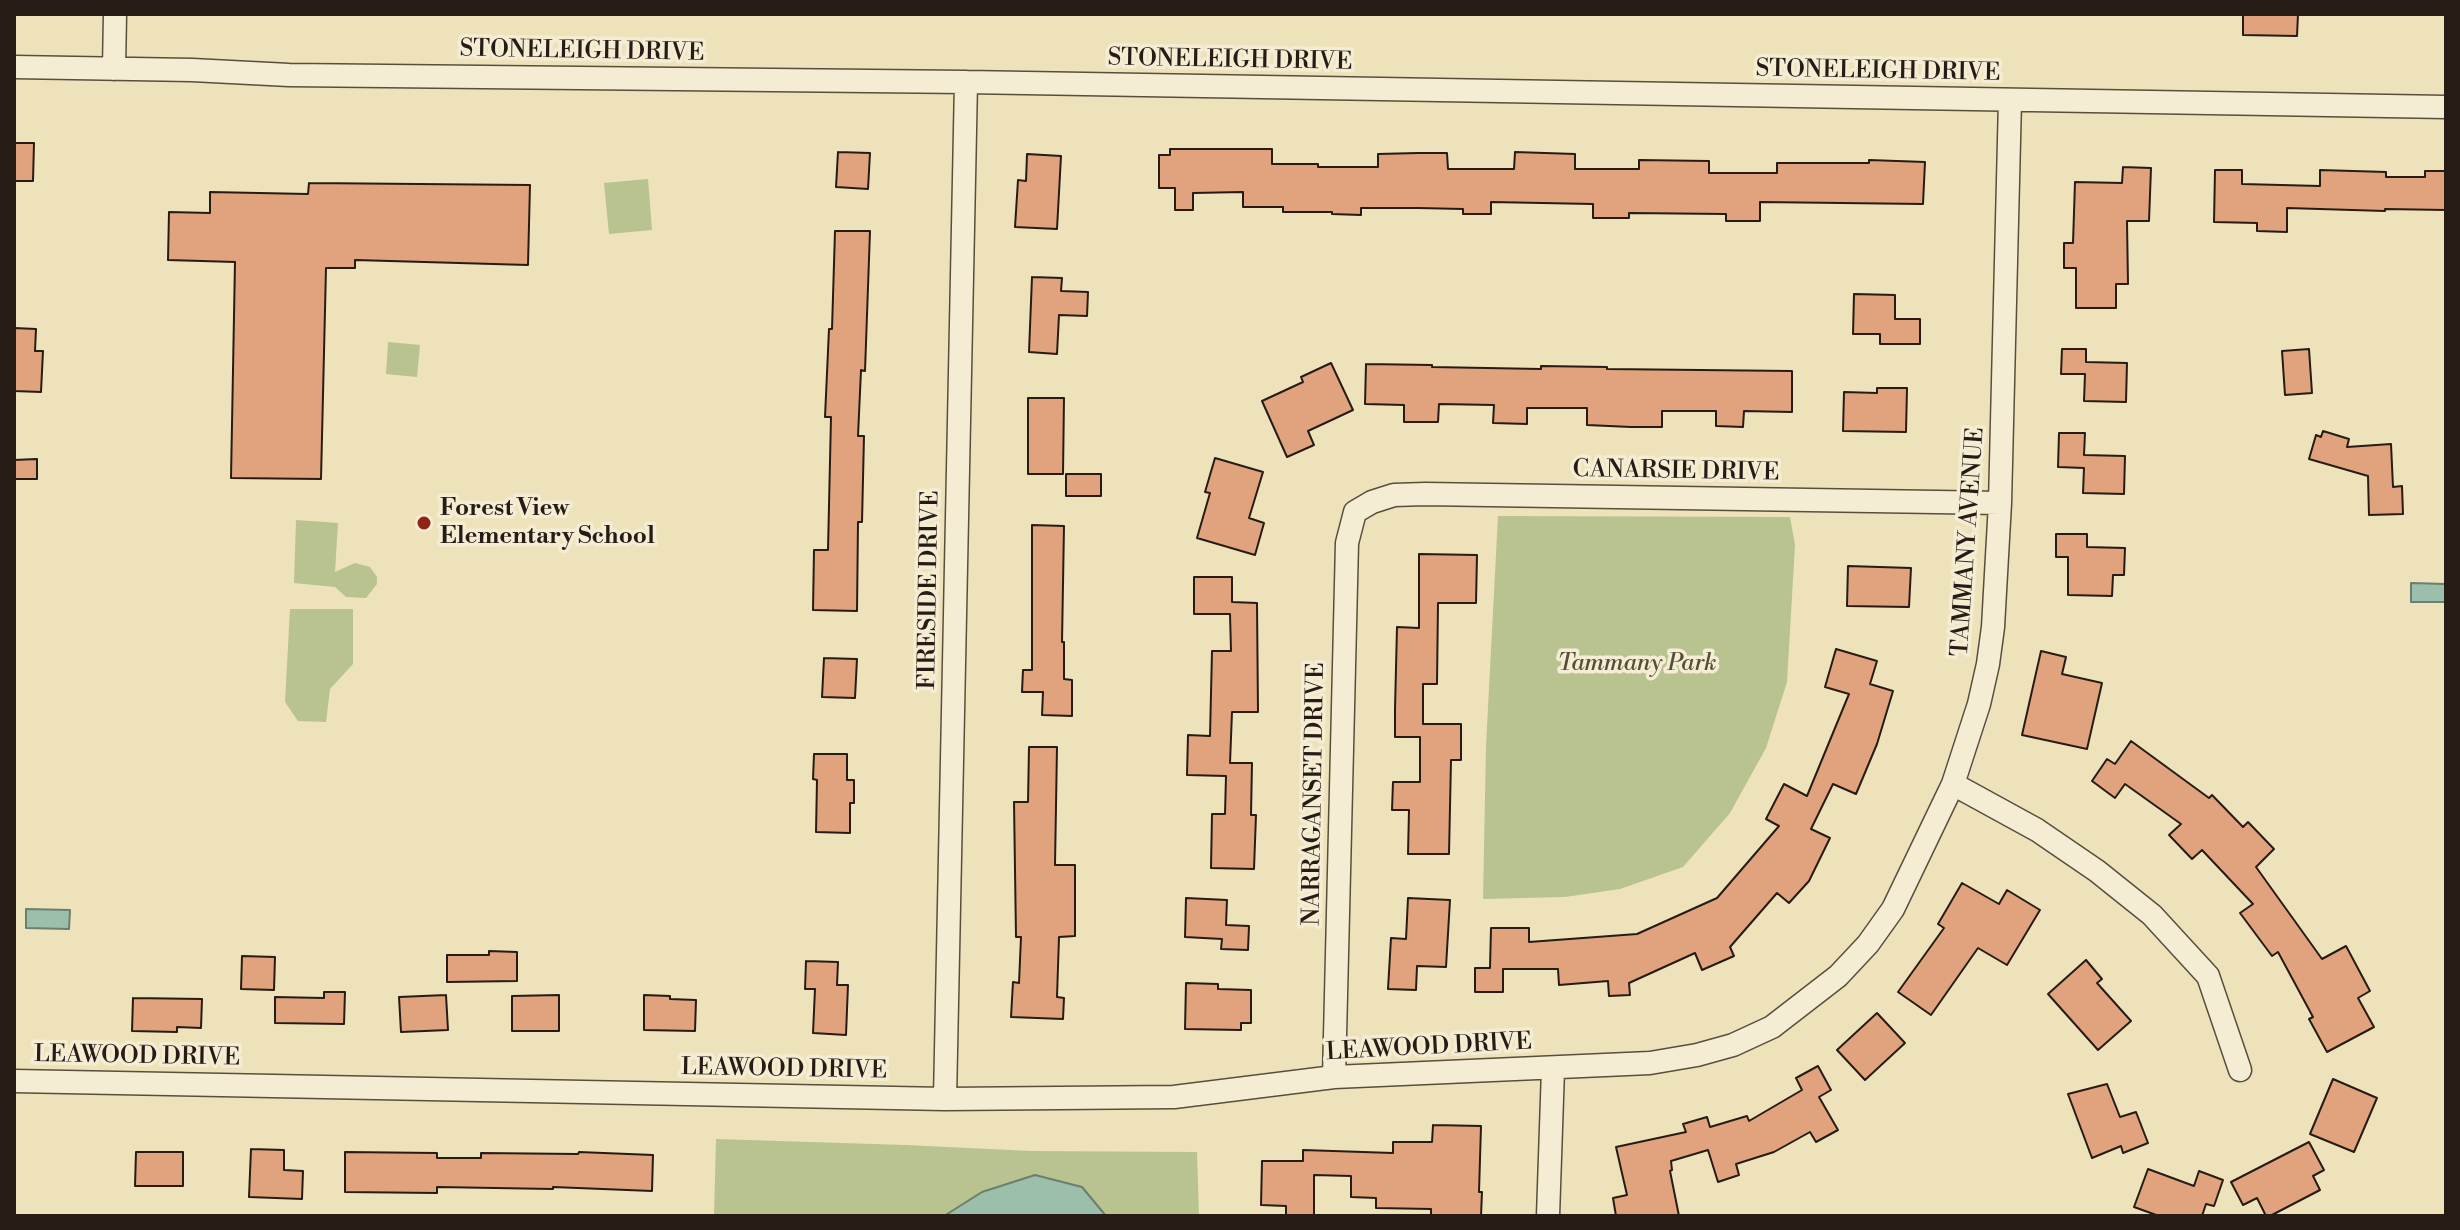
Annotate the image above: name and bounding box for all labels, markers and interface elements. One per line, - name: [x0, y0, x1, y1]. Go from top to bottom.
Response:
- street label: STONELEIGH DRIVE: [459, 35, 705, 69]
- street label: STONELEIGH DRIVE: [1107, 44, 1353, 78]
- street label: STONELEIGH DRIVE: [1755, 55, 2001, 89]
- street label: TAMMANY AVENUE: [1947, 426, 1991, 658]
- street label: CANARSIE DRIVE: [1572, 456, 1780, 488]
- street label: FIRESIDE DRIVE: [914, 490, 946, 690]
- place label: Forest View Elementary School: [440, 495, 655, 551]
- marker: Forest View Elementary School: [415, 514, 433, 532]
- park label: Tammany Park: [1557, 650, 1717, 678]
- street label: NARRAGANSET DRIVE: [1298, 662, 1332, 926]
- street label: LEAWOOD DRIVE: [1325, 1028, 1533, 1068]
- street label: LEAWOOD DRIVE: [34, 1041, 240, 1073]
- street label: LEAWOOD DRIVE: [681, 1054, 887, 1086]

